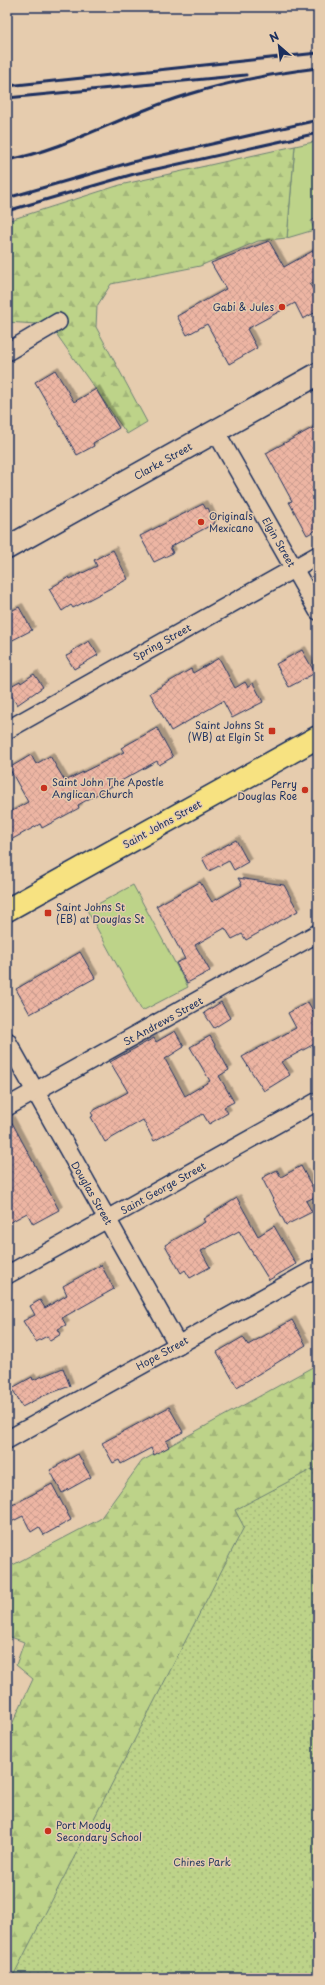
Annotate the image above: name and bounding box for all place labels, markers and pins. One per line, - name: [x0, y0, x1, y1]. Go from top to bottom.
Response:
- place label: Gabi & Jules: [213, 299, 274, 314]
- marker: Gabi & Jules: [277, 302, 287, 312]
- place label: Originals Mexicano: [209, 508, 254, 535]
- marker: Originals Mexicano: [196, 517, 206, 527]
- place label: Saint Johns St (WB) at Elgin St: [188, 717, 264, 744]
- marker: Saint Johns St (WB) at Elgin St: [267, 726, 277, 736]
- place label: Saint John The Apostle Anglican Church: [52, 774, 164, 801]
- place label: Perry Douglas Roe: [238, 776, 297, 803]
- marker: Saint John The Apostle Anglican Church: [39, 783, 49, 793]
- marker: Perry Douglas Roe: [300, 785, 310, 795]
- place label: Saint Johns St (EB) at Douglas St: [56, 899, 144, 926]
- marker: Saint Johns St (EB) at Douglas St: [43, 908, 53, 918]
- place label: Port Moody Secondary School: [56, 1817, 142, 1845]
- marker: Port Moody Secondary School: [43, 1826, 53, 1836]

